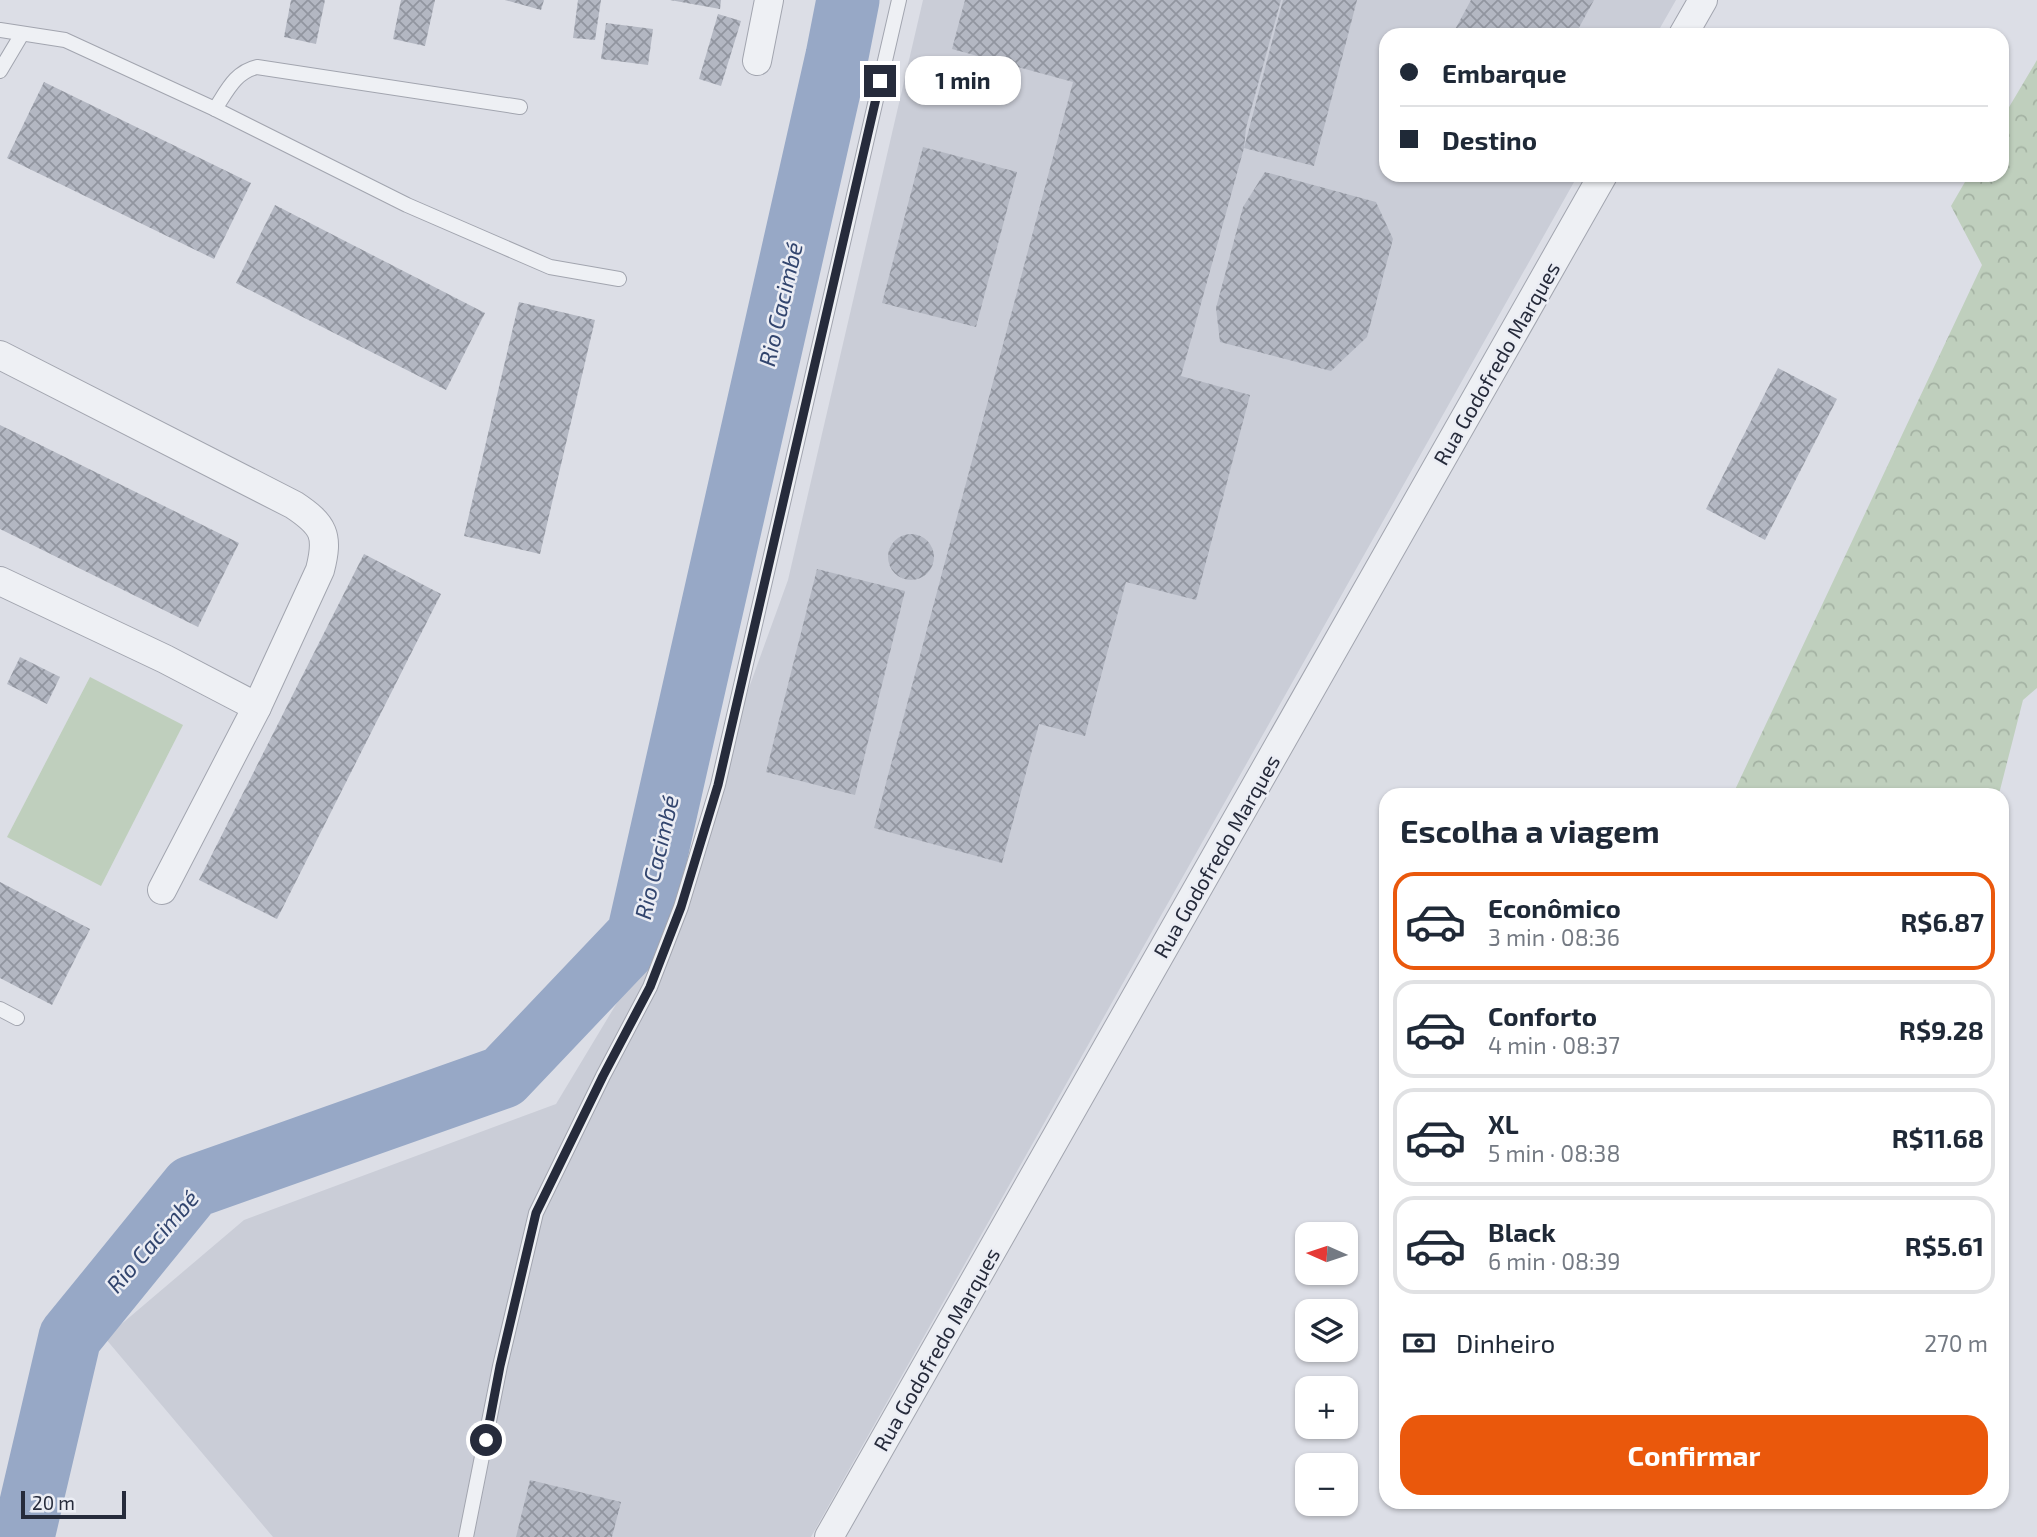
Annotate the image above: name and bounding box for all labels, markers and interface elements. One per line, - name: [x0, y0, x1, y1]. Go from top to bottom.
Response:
- callout: 1 min: [904, 56, 1020, 106]
- text: Embarque: [1442, 57, 1567, 88]
- route end: [864, 65, 896, 97]
- text: 1 min: [935, 66, 991, 94]
- text: Destino: [1442, 124, 1537, 155]
- water label: Rio Cacimbé: [752, 239, 808, 369]
- street label: Rua Godofredo Marques: [1428, 257, 1564, 469]
- street label: Rua Godofredo Marques: [1148, 750, 1284, 962]
- water label: Rio Cacimbé: [628, 792, 684, 922]
- text: Escolha a viagem: [1400, 811, 1660, 849]
- icon: car: [1404, 890, 1467, 953]
- text: Econômico: [1488, 892, 1621, 923]
- text: R$6.87: [1900, 906, 1984, 937]
- text: 3 min · 08:36: [1488, 923, 1620, 951]
- icon: car: [1404, 998, 1467, 1061]
- text: Conforto: [1488, 1000, 1597, 1031]
- text: R$9.28: [1899, 1014, 1984, 1045]
- text: 4 min · 08:37: [1488, 1031, 1620, 1059]
- icon: car: [1404, 1106, 1467, 1169]
- text: XL: [1488, 1108, 1519, 1139]
- text: R$11.68: [1892, 1122, 1984, 1153]
- text: 5 min · 08:38: [1488, 1139, 1620, 1167]
- water label: Rio Cacimbé: [100, 1184, 204, 1298]
- icon: car: [1404, 1214, 1467, 1277]
- text: Black: [1488, 1216, 1556, 1247]
- north arrow: [1295, 1222, 1358, 1284]
- map controls: [1295, 1222, 1358, 1516]
- text: R$5.61: [1905, 1230, 1984, 1261]
- street label: Rua Godofredo Marques: [868, 1243, 1004, 1455]
- text: 6 min · 08:39: [1488, 1247, 1620, 1275]
- button: layers: [1295, 1299, 1358, 1362]
- icon: cash: [1400, 1324, 1438, 1362]
- text: Dinheiro: [1456, 1327, 1555, 1358]
- text: 270 m: [1924, 1329, 1988, 1357]
- button: +: [1295, 1376, 1358, 1439]
- button: Confirmar: [1400, 1415, 1988, 1495]
- route start: [470, 1424, 502, 1456]
- button: −: [1295, 1453, 1358, 1516]
- scale bar: [21, 1488, 126, 1520]
- text: 20 m: [32, 1491, 75, 1514]

